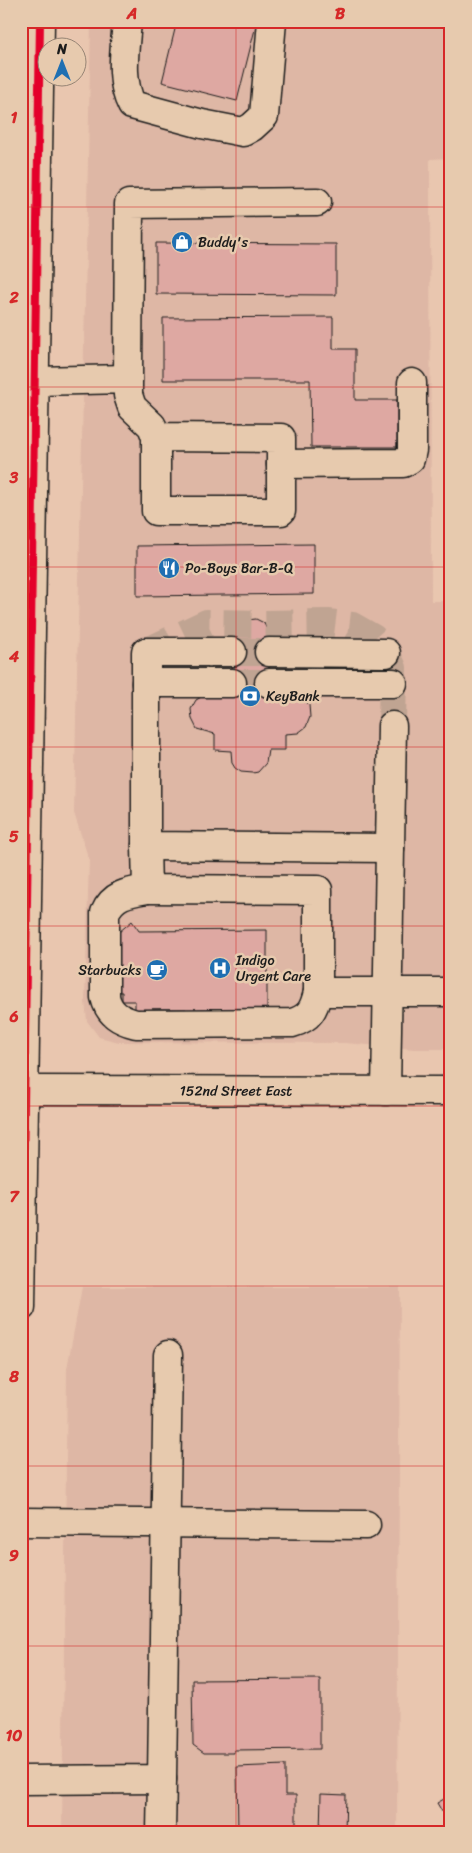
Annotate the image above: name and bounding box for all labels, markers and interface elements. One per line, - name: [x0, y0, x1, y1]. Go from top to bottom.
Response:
- text: A: [126, 0, 137, 28]
- text: B: [335, 0, 346, 28]
- text: N: [56, 37, 67, 62]
- north arrow: [38, 38, 88, 88]
- text: 1: [11, 103, 18, 132]
- shop icon: Buddy's: [170, 230, 194, 254]
- place label: Buddy's: [198, 230, 249, 255]
- text: 2: [8, 283, 19, 312]
- text: 3: [9, 463, 19, 492]
- restaurant icon: Po-Boys Bar-B-Q: [157, 556, 181, 580]
- place label: Po-Boys Bar-B-Q: [185, 556, 293, 581]
- text: 4: [8, 642, 19, 671]
- bank icon: KeyBank: [238, 684, 262, 708]
- place label: KeyBank: [266, 684, 320, 709]
- text: 5: [9, 822, 19, 851]
- place label: Indigo Urgent Care: [235, 948, 311, 989]
- hospital icon: Indigo Urgent Care: [208, 956, 232, 980]
- place label: Starbucks: [78, 958, 141, 983]
- cafe icon: Starbucks: [145, 958, 169, 982]
- text: 6: [8, 1002, 19, 1031]
- street label: 152nd Street East: [180, 1078, 292, 1104]
- text: 7: [9, 1182, 20, 1211]
- text: 8: [8, 1362, 19, 1391]
- text: 9: [9, 1541, 19, 1570]
- text: 10: [6, 1721, 22, 1750]

